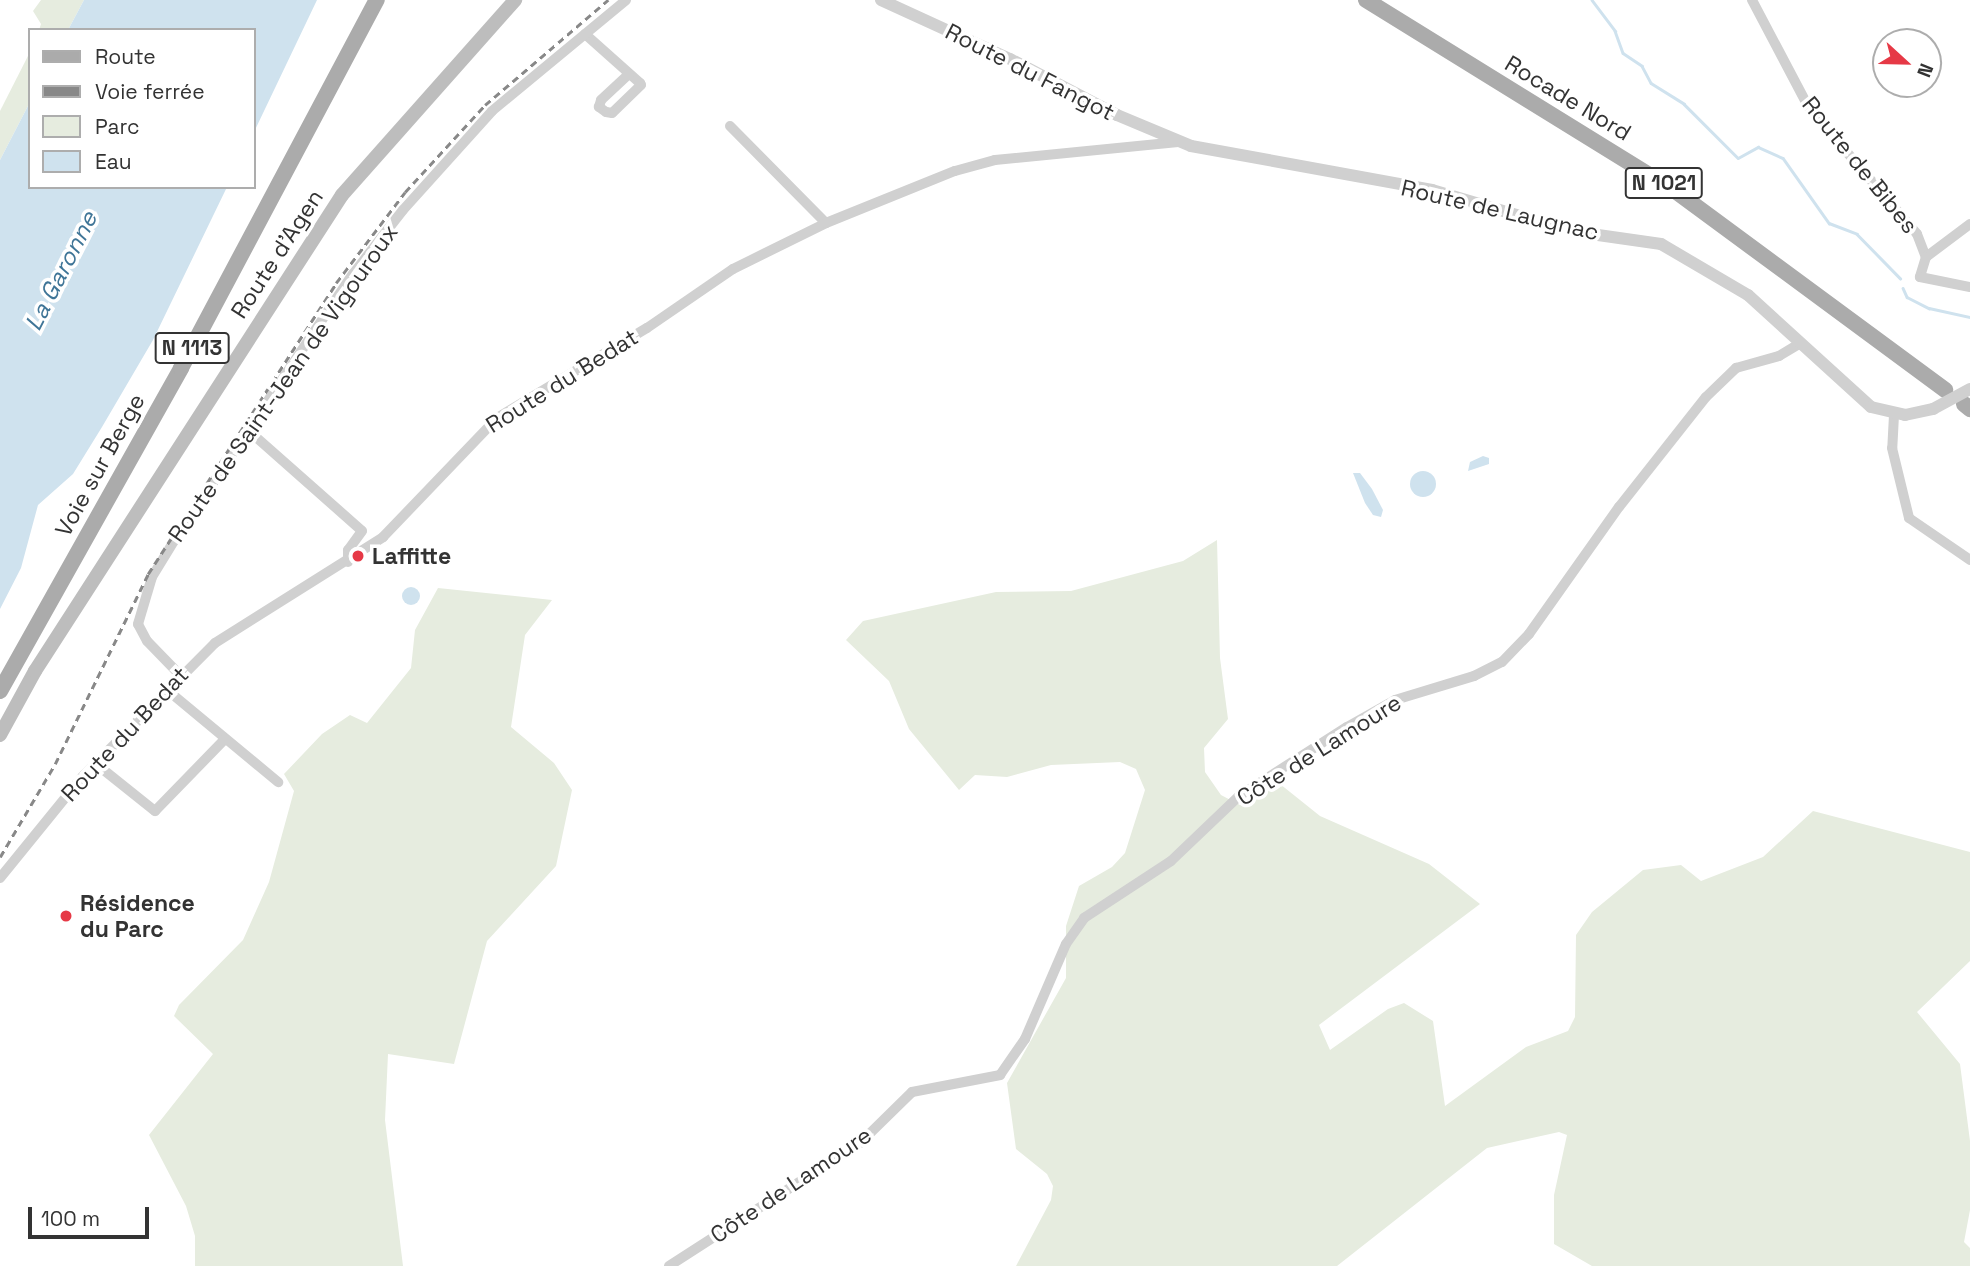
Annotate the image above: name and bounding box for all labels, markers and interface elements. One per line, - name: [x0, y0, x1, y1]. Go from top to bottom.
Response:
- street label: Route du Fangot: [941, 17, 1119, 127]
- legend: [28, 28, 256, 189]
- north arrow: [1872, 28, 1942, 98]
- text: Route: [95, 43, 156, 70]
- street label: Rocade Nord: [1500, 50, 1636, 146]
- text: N: [1911, 60, 1939, 81]
- text: Voie ferrée: [95, 78, 205, 105]
- street label: Route de Bibes: [1796, 91, 1924, 239]
- text: Parc: [95, 113, 140, 140]
- text: Eau: [95, 148, 132, 175]
- road number: N 1021: [1624, 166, 1704, 200]
- street label: Route de Laugnac: [1399, 174, 1601, 246]
- street label: Route d'Agen: [225, 184, 329, 324]
- water label: La Garonne: [19, 207, 103, 335]
- street label: Route de Saint-Jean de Vigouroux: [162, 219, 404, 547]
- street label: Route du Bedat: [481, 323, 643, 439]
- road number: N 1113: [154, 330, 230, 366]
- street label: Voie sur Berge: [49, 389, 151, 541]
- place label: Laffitte: [372, 542, 451, 570]
- marker: Laffitte: [350, 548, 366, 564]
- street label: Route du Bedat: [56, 661, 194, 807]
- street label: Côte de Lamoure: [1232, 688, 1406, 812]
- place label: Résidence du Parc: [80, 889, 195, 943]
- marker: Résidence du Parc: [58, 908, 74, 924]
- street label: Côte de Lamoure: [705, 1121, 877, 1249]
- scale bar: [32, 1192, 152, 1236]
- text: 100 m: [41, 1205, 100, 1232]

